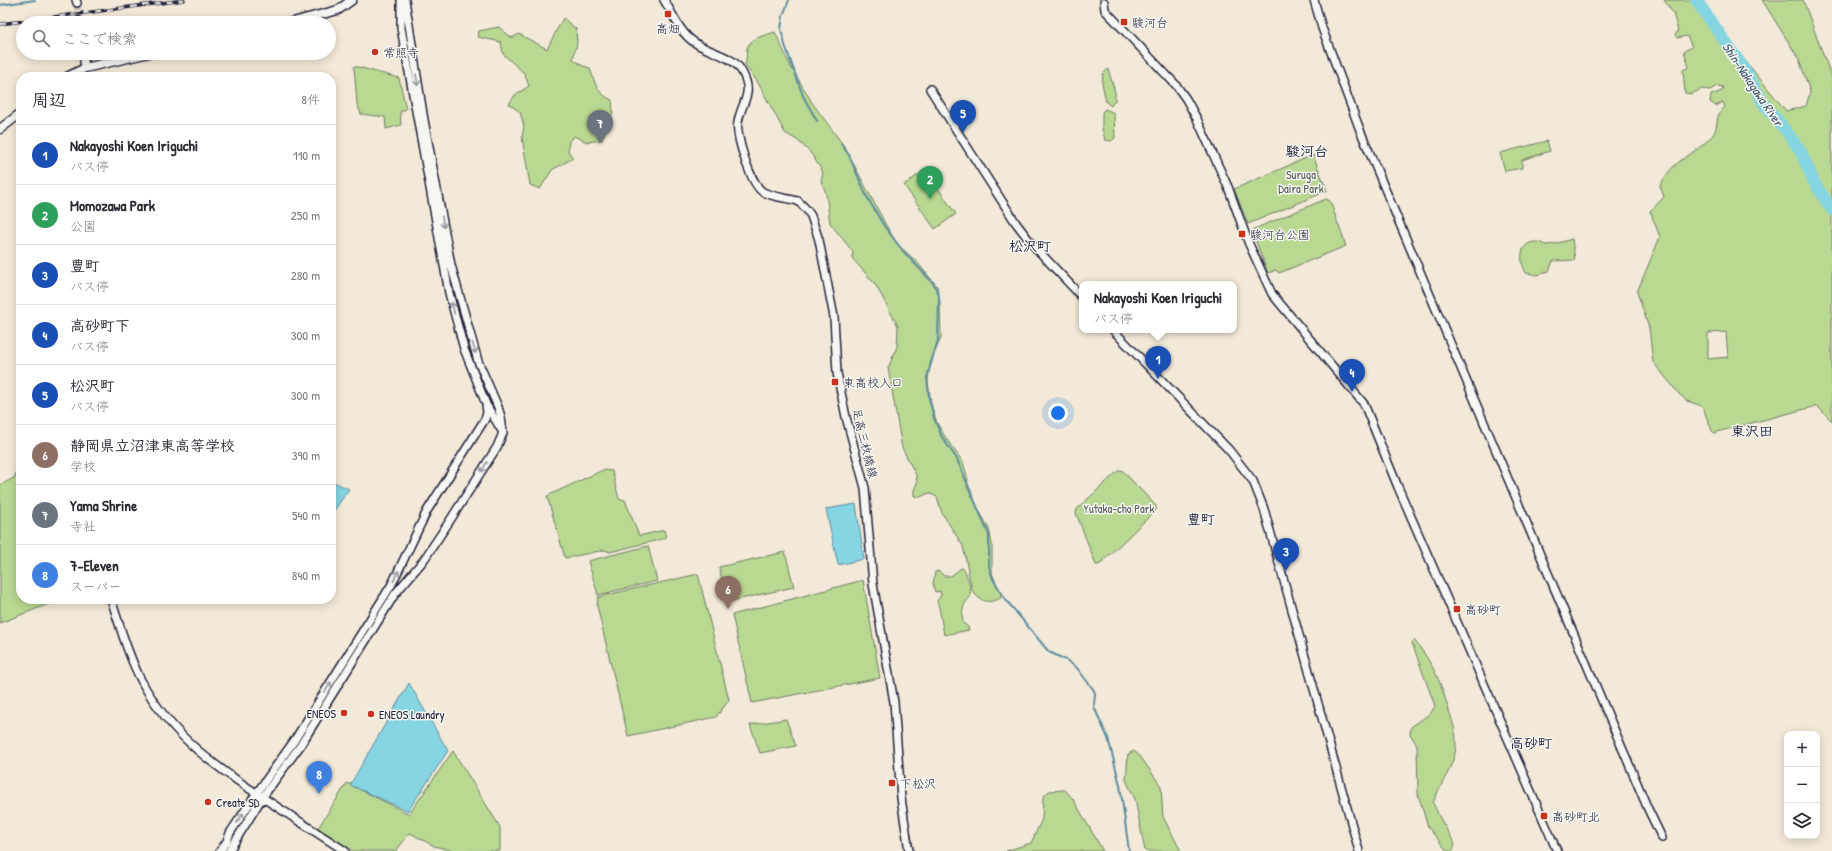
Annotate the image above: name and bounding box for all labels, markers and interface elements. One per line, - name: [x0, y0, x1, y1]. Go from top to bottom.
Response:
- marker: 高畑: [663, 9, 673, 19]
- place label: 駿河台: [1132, 14, 1168, 31]
- search box: [16, 16, 336, 60]
- marker: 駿河台: [1119, 17, 1129, 27]
- place label: 高畑: [656, 20, 680, 37]
- icon: search: [30, 27, 52, 49]
- text: ここで検索: [62, 28, 137, 49]
- water label: Shin-Nakagawa River: [1718, 39, 1789, 132]
- place label: 常照寺: [383, 44, 419, 61]
- marker: 常照寺: [370, 47, 380, 57]
- one-way arrow: [414, 73, 422, 86]
- text: 周辺: [32, 88, 66, 111]
- text: 8件: [301, 90, 320, 108]
- pin: 5: [950, 100, 976, 133]
- pin: 7: [587, 110, 613, 143]
- text: Nakayoshi Koen Iriguchi: [70, 135, 198, 156]
- district label: 駿河台: [1286, 141, 1328, 160]
- text: 1: [43, 146, 47, 164]
- text: 110 m: [293, 146, 320, 164]
- text: バス停: [70, 157, 109, 175]
- pin: 2: [917, 166, 943, 199]
- park label: Suruga Daira Park: [1278, 166, 1324, 197]
- text: Momozawa Park: [70, 195, 155, 216]
- text: 2: [42, 206, 48, 224]
- text: 250 m: [291, 206, 320, 224]
- one-way arrow: [439, 215, 447, 228]
- text: 公園: [70, 217, 96, 235]
- place label: 駿河台公園: [1250, 226, 1310, 243]
- marker: 駿河台公園: [1237, 229, 1247, 239]
- district label: 松沢町: [1009, 236, 1051, 255]
- text: 豊町: [70, 255, 100, 276]
- text: 3: [42, 266, 48, 284]
- text: 280 m: [291, 266, 320, 284]
- text: バス停: [70, 277, 109, 295]
- popup: [1079, 281, 1237, 333]
- text: Nakayoshi Koen Iriguchi: [1094, 287, 1222, 308]
- one-way arrow: [449, 301, 456, 314]
- text: バス停: [1094, 309, 1133, 327]
- text: 高砂町下: [70, 315, 130, 336]
- text: 4: [43, 326, 47, 344]
- text: 300 m: [291, 326, 320, 344]
- text: バス停: [70, 337, 109, 355]
- one-way arrow: [471, 341, 478, 354]
- pin: 1: [1145, 346, 1171, 379]
- pin: 4: [1339, 359, 1365, 392]
- place label: 東高校入口: [843, 374, 903, 391]
- text: 松沢町: [70, 375, 115, 396]
- marker: 東高校入口: [830, 377, 840, 387]
- text: 5: [42, 386, 48, 404]
- text: 300 m: [291, 386, 320, 404]
- text: バス停: [70, 397, 109, 415]
- your location: [1048, 403, 1068, 423]
- street label: 足高三枚橋線: [848, 406, 882, 480]
- district label: 東沢田: [1731, 421, 1773, 440]
- text: 静岡県立沼津東高等学校: [70, 435, 235, 456]
- text: 6: [42, 446, 48, 464]
- text: 390 m: [292, 446, 320, 464]
- text: 学校: [70, 457, 96, 475]
- one-way arrow: [480, 461, 488, 472]
- text: Yama Shrine: [70, 495, 137, 516]
- park label: Yutaka-cho Park: [1084, 500, 1154, 517]
- text: 7: [42, 506, 48, 524]
- text: 540 m: [292, 506, 320, 524]
- district label: 豊町: [1187, 509, 1215, 528]
- text: 寺社: [70, 517, 96, 535]
- pin: 3: [1273, 538, 1299, 571]
- text: 7-Eleven: [70, 555, 119, 576]
- text: 8: [42, 566, 48, 584]
- text: 840 m: [292, 566, 320, 584]
- one-way arrow: [393, 570, 400, 582]
- pin: 6: [715, 576, 741, 609]
- text: スーパー: [70, 577, 121, 595]
- place label: 高砂町: [1465, 601, 1501, 618]
- marker: 高砂町: [1452, 604, 1462, 614]
- one-way arrow: [325, 681, 333, 693]
- place label: ENEOS: [307, 705, 336, 722]
- place label: ENEOS Laundry: [379, 706, 445, 723]
- marker: ENEOS: [339, 708, 349, 718]
- marker: ENEOS Laundry: [366, 709, 376, 719]
- map controls: [1784, 731, 1820, 839]
- button: +: [1784, 731, 1820, 767]
- district label: 高砂町: [1510, 733, 1552, 752]
- pin: 8: [306, 761, 332, 794]
- button: −: [1784, 767, 1820, 803]
- place label: 下松沢: [900, 775, 936, 792]
- marker: 下松沢: [887, 778, 897, 788]
- place label: Create SD: [216, 794, 260, 811]
- marker: Create SD: [203, 797, 213, 807]
- button: layers: [1784, 803, 1820, 839]
- place label: 高砂町北: [1552, 808, 1600, 825]
- marker: 高砂町北: [1539, 811, 1549, 821]
- one-way arrow: [236, 812, 244, 823]

